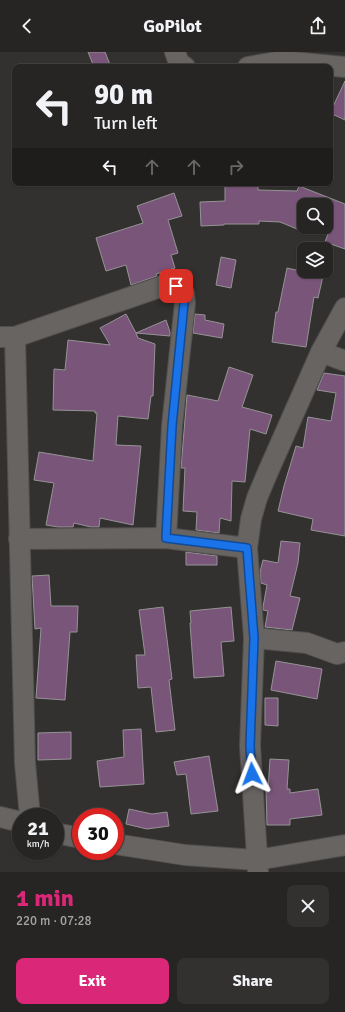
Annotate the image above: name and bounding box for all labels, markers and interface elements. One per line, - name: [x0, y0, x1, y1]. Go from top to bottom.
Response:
- icon: back: [16, 15, 38, 37]
- text: GoPilot: [143, 15, 202, 37]
- icon: share: [307, 15, 329, 37]
- text: 90 m: [94, 78, 153, 112]
- icon: left: [28, 80, 80, 132]
- text: Turn left: [94, 112, 157, 134]
- icon: left: [99, 156, 121, 178]
- icon: ahead: [141, 156, 163, 178]
- icon: ahead: [183, 156, 205, 178]
- icon: right: [225, 156, 247, 178]
- map controls: [297, 198, 333, 278]
- button: search: [297, 198, 333, 234]
- button: layers: [297, 242, 333, 278]
- pin: [159, 269, 193, 303]
- icon: arrive: [165, 275, 187, 297]
- position arrow: [231, 753, 273, 795]
- speed limit sign: 30: [72, 808, 124, 860]
- text: 21: [27, 816, 49, 841]
- text: km/h: [27, 838, 49, 850]
- text: 1 min: [16, 883, 74, 913]
- button: close: [287, 885, 329, 927]
- text: 220 m · 07:28: [16, 913, 92, 929]
- button: Exit: [16, 958, 169, 1004]
- button: Share: [177, 958, 329, 1004]

